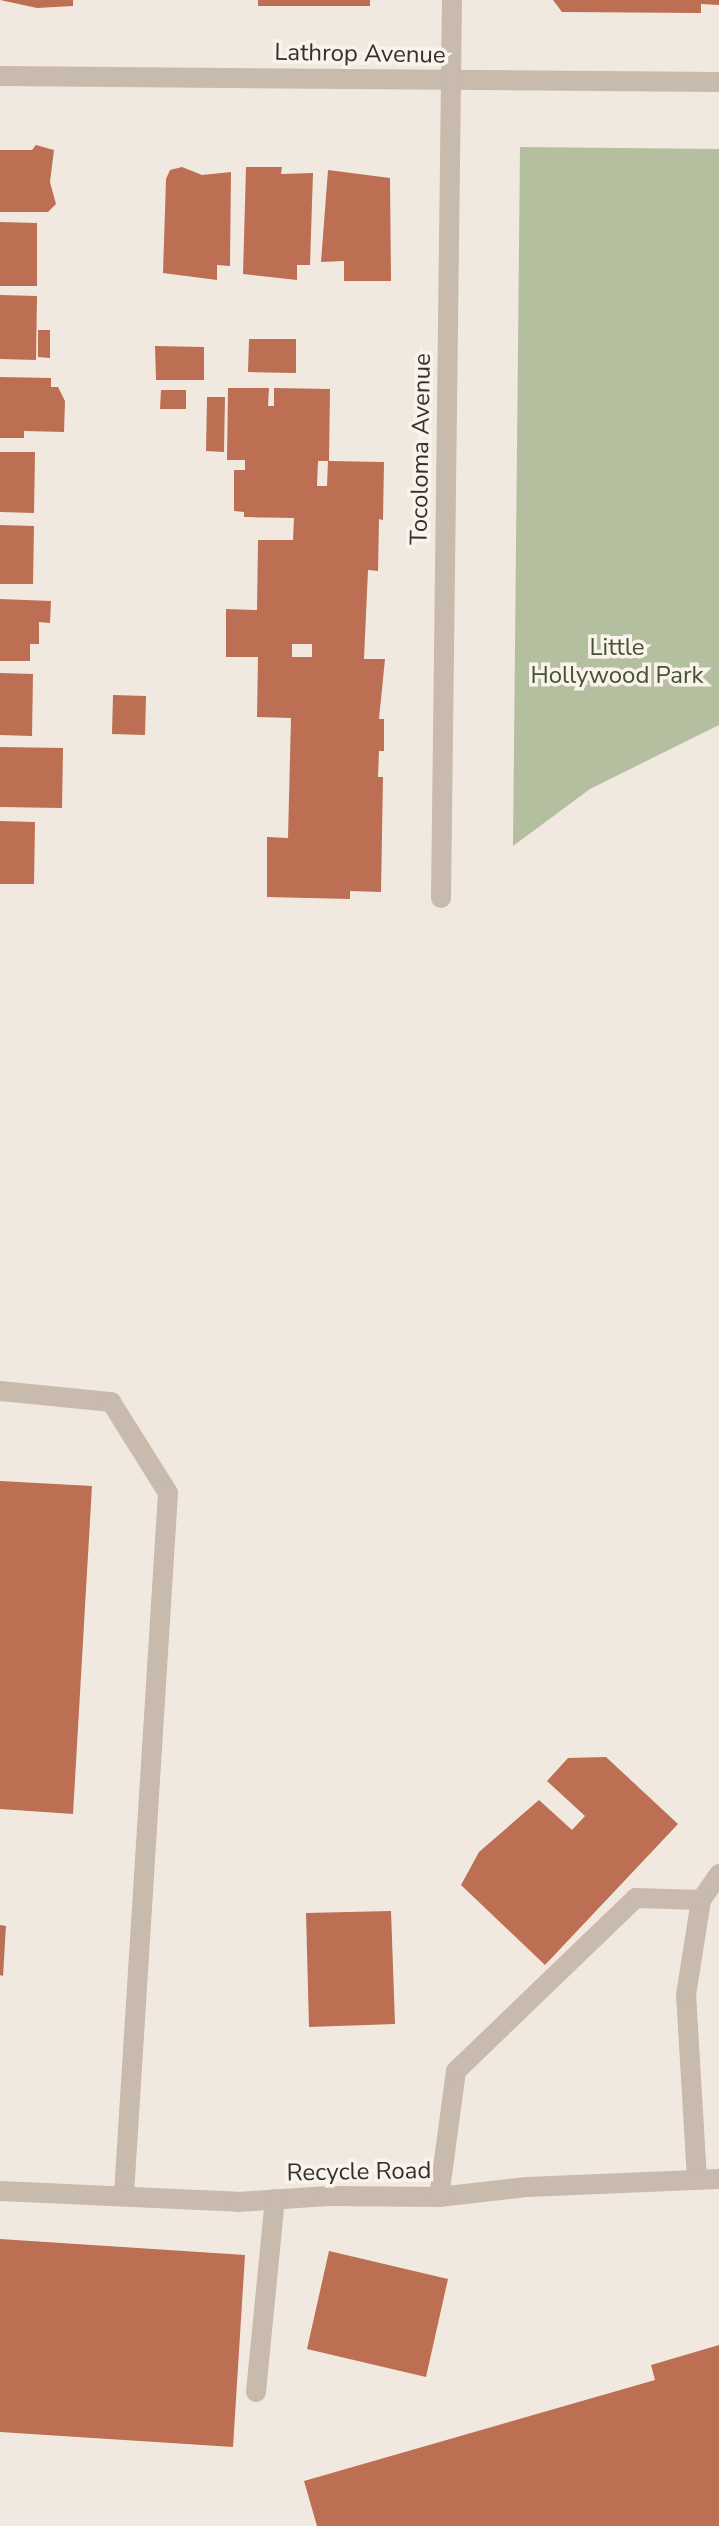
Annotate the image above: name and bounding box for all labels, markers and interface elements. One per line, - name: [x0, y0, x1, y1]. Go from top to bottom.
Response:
- street label: Lathrop Avenue: [274, 38, 446, 70]
- street label: Tocoloma Avenue: [405, 353, 437, 545]
- park label: Little Hollywood Park: [530, 634, 704, 690]
- street label: Recycle Road: [286, 2156, 432, 2188]

